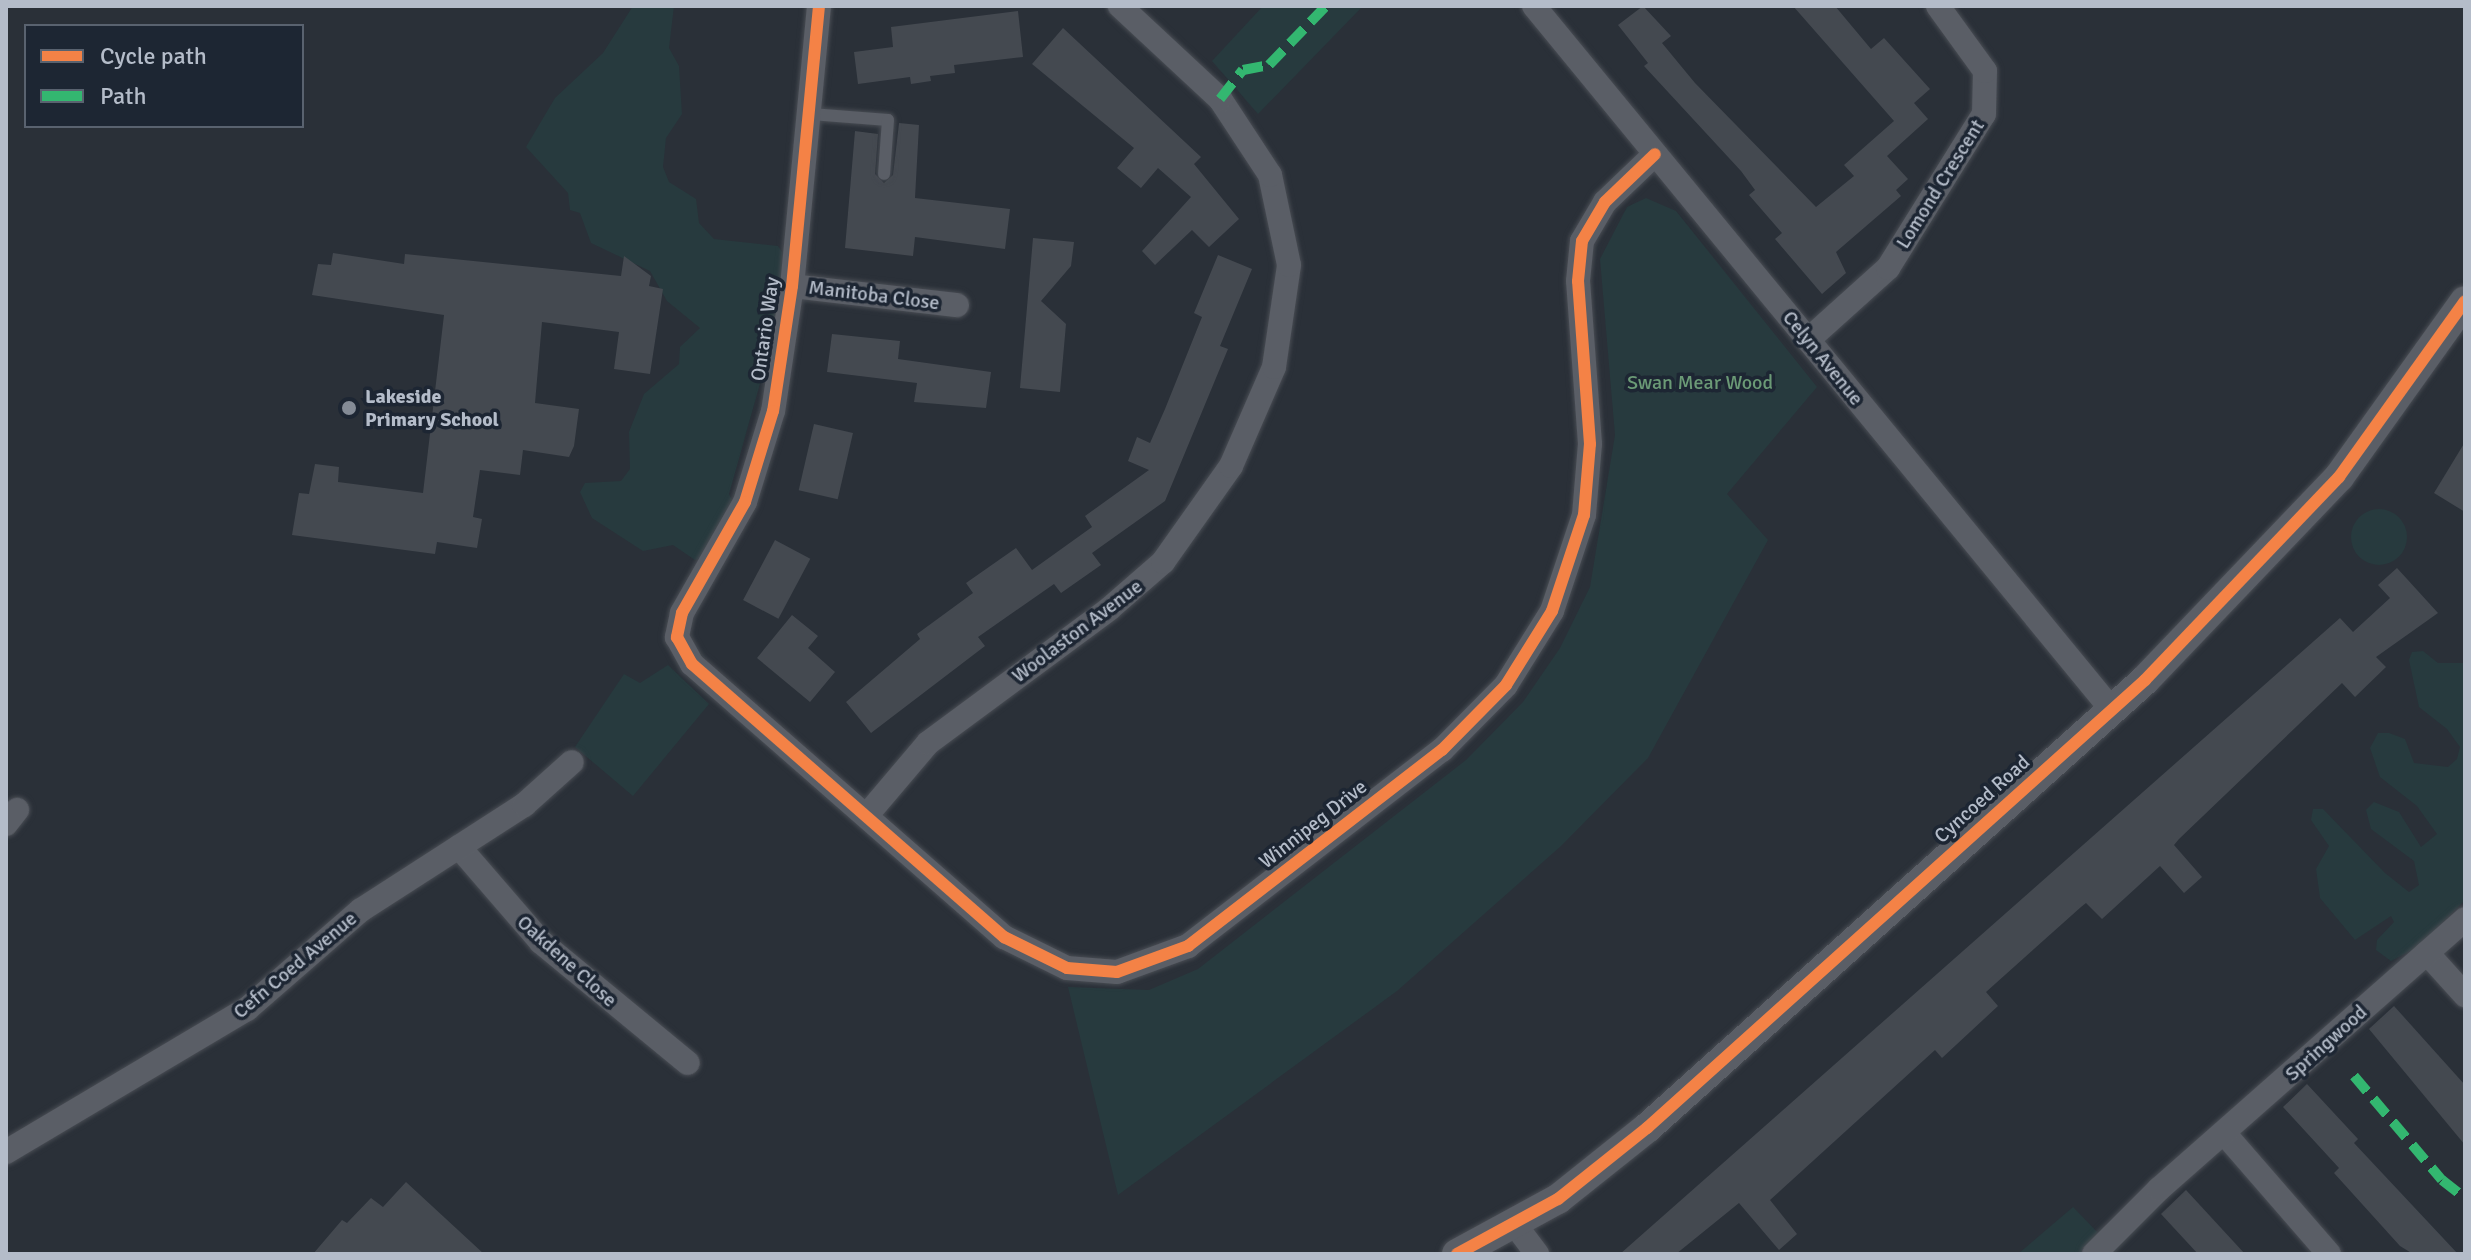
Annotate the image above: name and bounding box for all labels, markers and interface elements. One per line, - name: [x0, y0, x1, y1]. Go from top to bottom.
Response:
- legend: [24, 24, 304, 128]
- text: Cycle path: [100, 41, 207, 71]
- text: Path: [100, 81, 146, 111]
- street label: Lomond Crescent: [1891, 115, 1989, 253]
- street label: Manitoba Close: [807, 275, 941, 315]
- street label: Ontario Way: [746, 276, 784, 382]
- street label: Celyn Avenue: [1778, 306, 1868, 410]
- park label: Swan Mear Wood: [1627, 370, 1773, 394]
- place label: Lakeside Primary School: [365, 384, 499, 431]
- marker: Lakeside Primary School: [340, 399, 358, 417]
- street label: Woolaston Avenue: [1007, 574, 1147, 688]
- street label: Cyncoed Road: [1929, 750, 2035, 848]
- street label: Winnipeg Drive: [1254, 775, 1372, 873]
- street label: Cefn Coed Avenue: [228, 906, 362, 1024]
- street label: Oakdene Close: [512, 910, 622, 1012]
- street label: Springwood: [2280, 1000, 2372, 1086]

